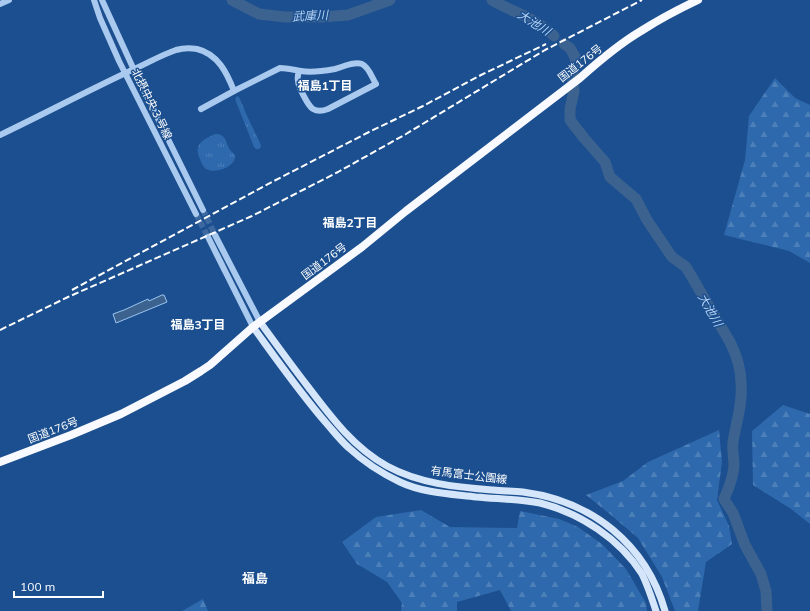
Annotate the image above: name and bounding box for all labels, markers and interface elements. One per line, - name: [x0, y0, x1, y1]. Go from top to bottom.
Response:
- water label: 武庫川: [292, 7, 330, 24]
- water label: 大池川: [515, 7, 555, 40]
- street label: 国道176号: [555, 41, 605, 85]
- street label: 北摂中央３号線: [129, 66, 175, 142]
- district label: 福島1丁目: [297, 78, 353, 93]
- district label: 福島2丁目: [322, 215, 378, 230]
- street label: 国道176号: [299, 240, 349, 282]
- water label: 大池川: [695, 290, 727, 331]
- district label: 福島3丁目: [170, 317, 226, 332]
- street label: 国道176号: [26, 414, 80, 446]
- street label: 有馬富士公園線: [430, 463, 508, 487]
- district label: 福島: [242, 570, 268, 586]
- scale bar: [14, 573, 103, 599]
- text: 100 m: [20, 579, 55, 594]

